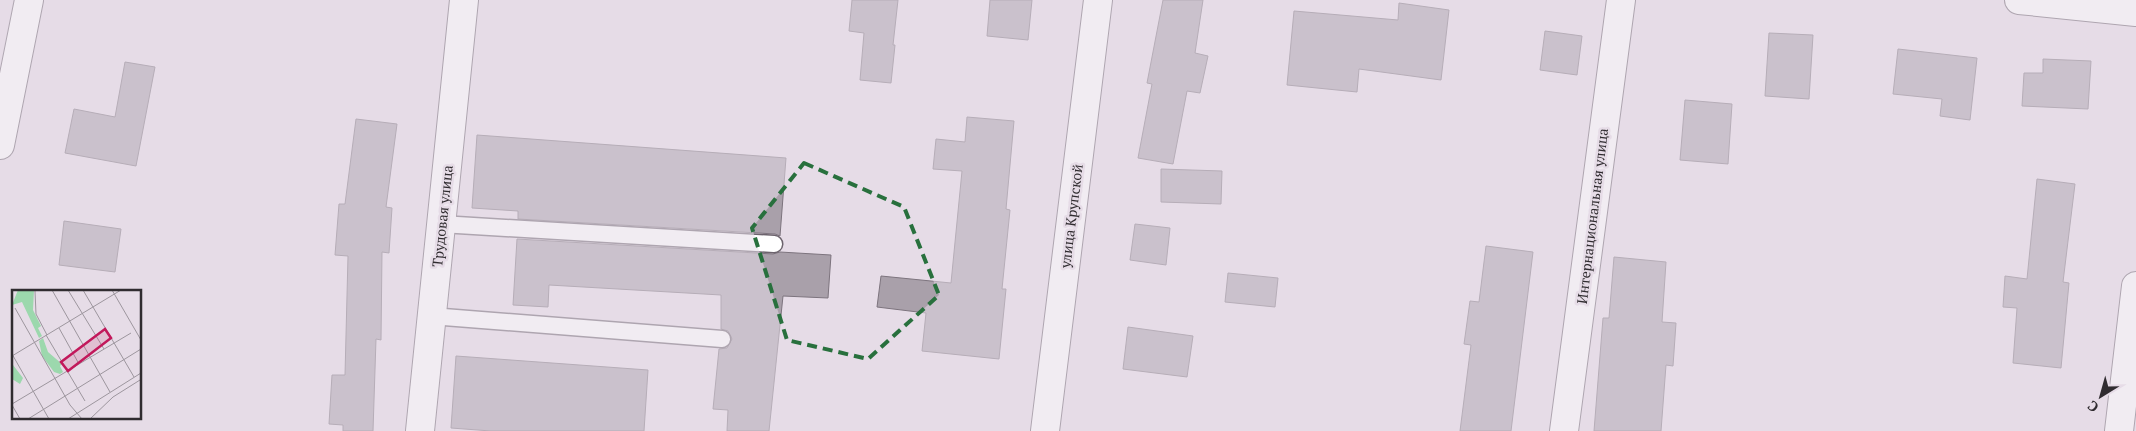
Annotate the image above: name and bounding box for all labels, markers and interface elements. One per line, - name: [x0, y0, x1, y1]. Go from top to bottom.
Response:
- street label: Интернациональная улица: [1572, 127, 1612, 305]
- street label: улица Крупской: [1055, 162, 1087, 270]
- street label: Трудовая улица: [427, 164, 457, 268]
- inset map: [12, 290, 141, 418]
- north arrow: [2076, 371, 2126, 421]
- text: С: [2084, 396, 2102, 417]

